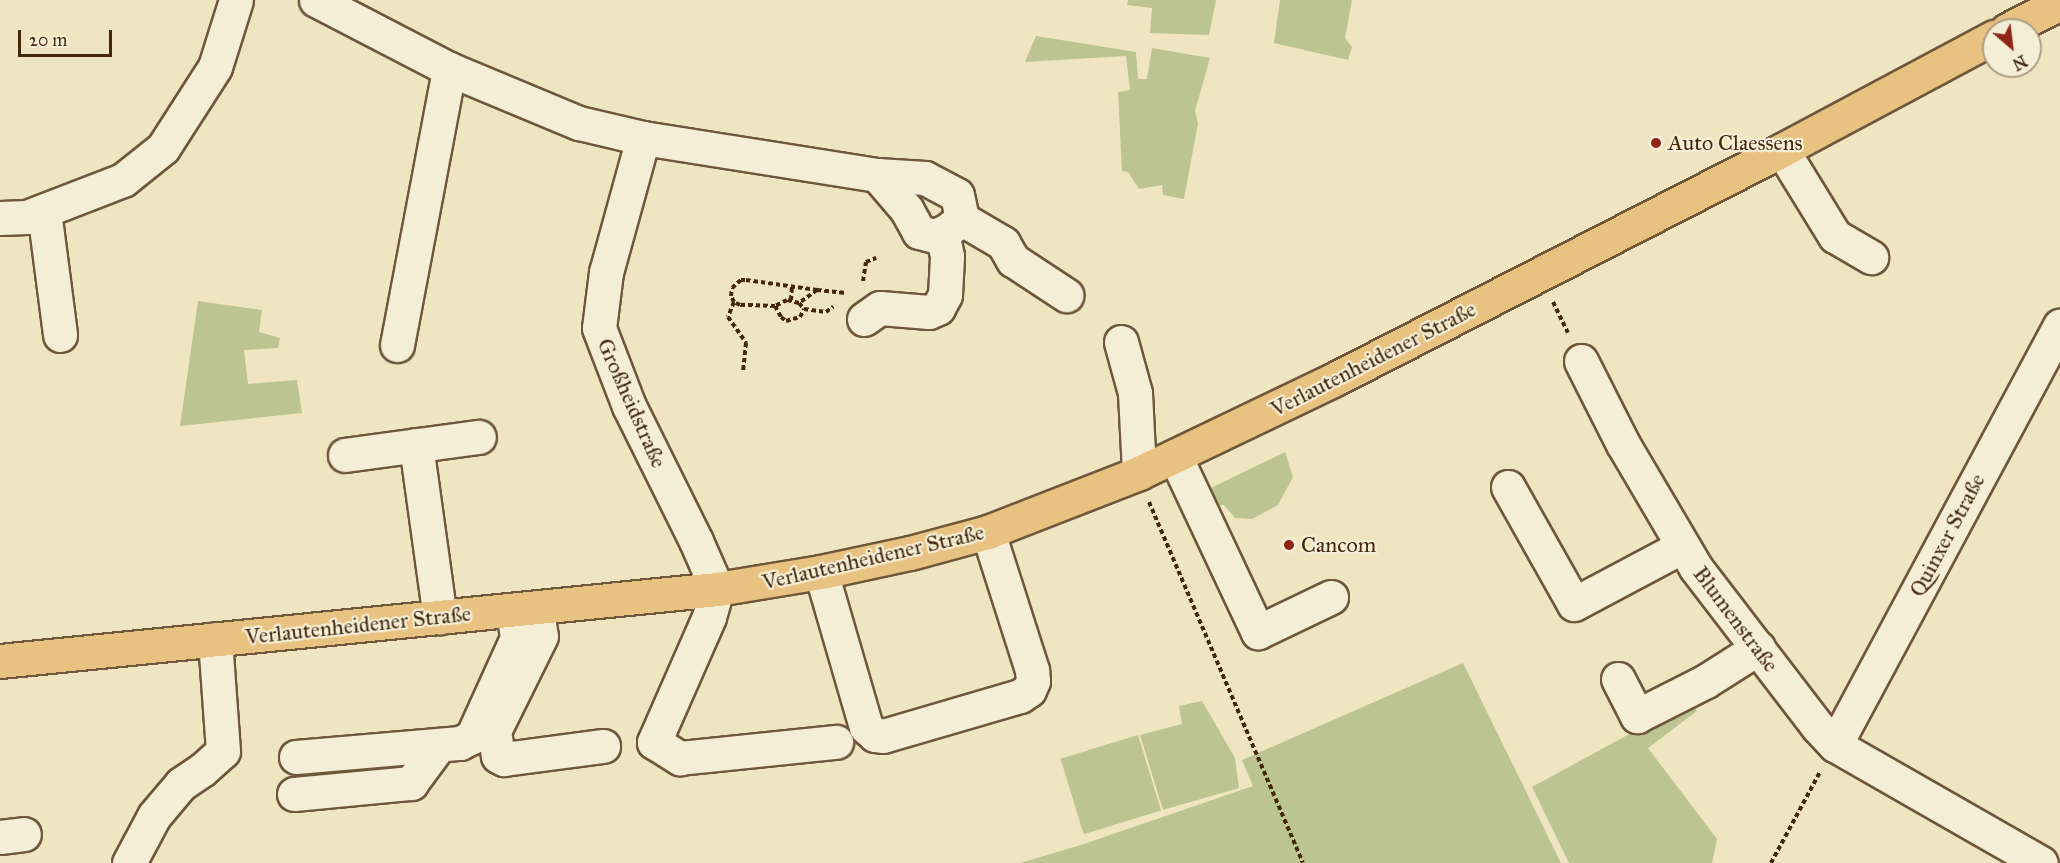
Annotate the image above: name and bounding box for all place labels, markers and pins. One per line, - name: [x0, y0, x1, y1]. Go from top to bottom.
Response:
- place label: Auto Claessens: [1668, 130, 1803, 156]
- marker: Auto Claessens: [1649, 136, 1663, 150]
- place label: Cancom: [1301, 532, 1376, 558]
- marker: Cancom: [1282, 538, 1296, 552]

